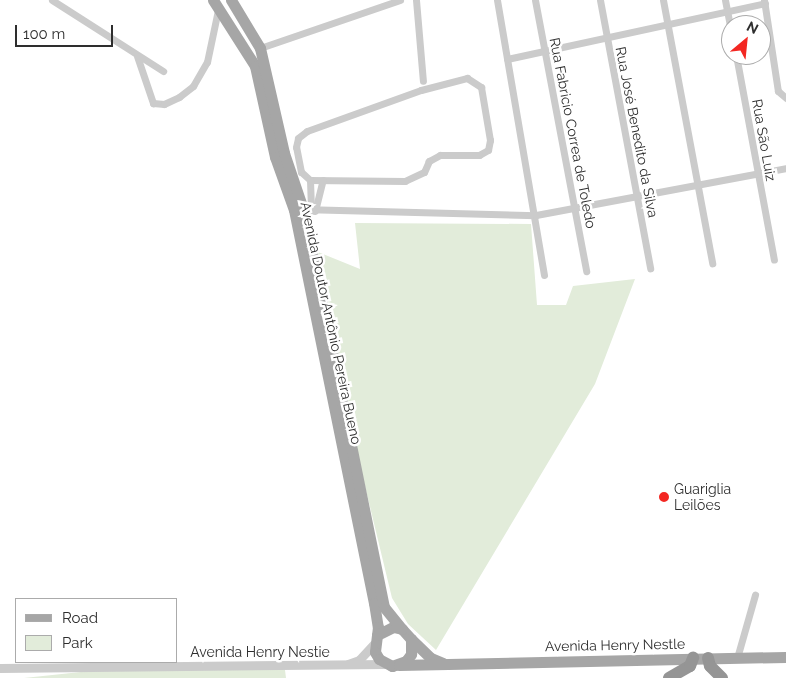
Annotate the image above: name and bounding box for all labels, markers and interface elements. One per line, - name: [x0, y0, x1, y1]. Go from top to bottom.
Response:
- scale bar: [18, 15, 115, 47]
- north arrow: [721, 15, 771, 65]
- text: N: [744, 18, 761, 37]
- text: 100 m: [23, 25, 65, 43]
- street label: Rua Fabricio Correa de Toledo: [546, 36, 600, 230]
- street label: Rua José Benedito da Silva: [612, 45, 662, 219]
- street label: Rua São Luiz: [749, 98, 779, 182]
- street label: Avenida Doutor Antônio Pereira Bueno: [297, 200, 365, 446]
- place label: Guariglia Leilões: [674, 481, 731, 514]
- marker: Guariglia Leilões: [658, 491, 670, 503]
- legend: [15, 598, 178, 663]
- text: Road: [62, 609, 98, 627]
- text: Park: [62, 634, 93, 652]
- street label: Avenida Henry Nestle: [545, 635, 685, 655]
- street label: Avenida Henry Nestie: [190, 644, 330, 660]

